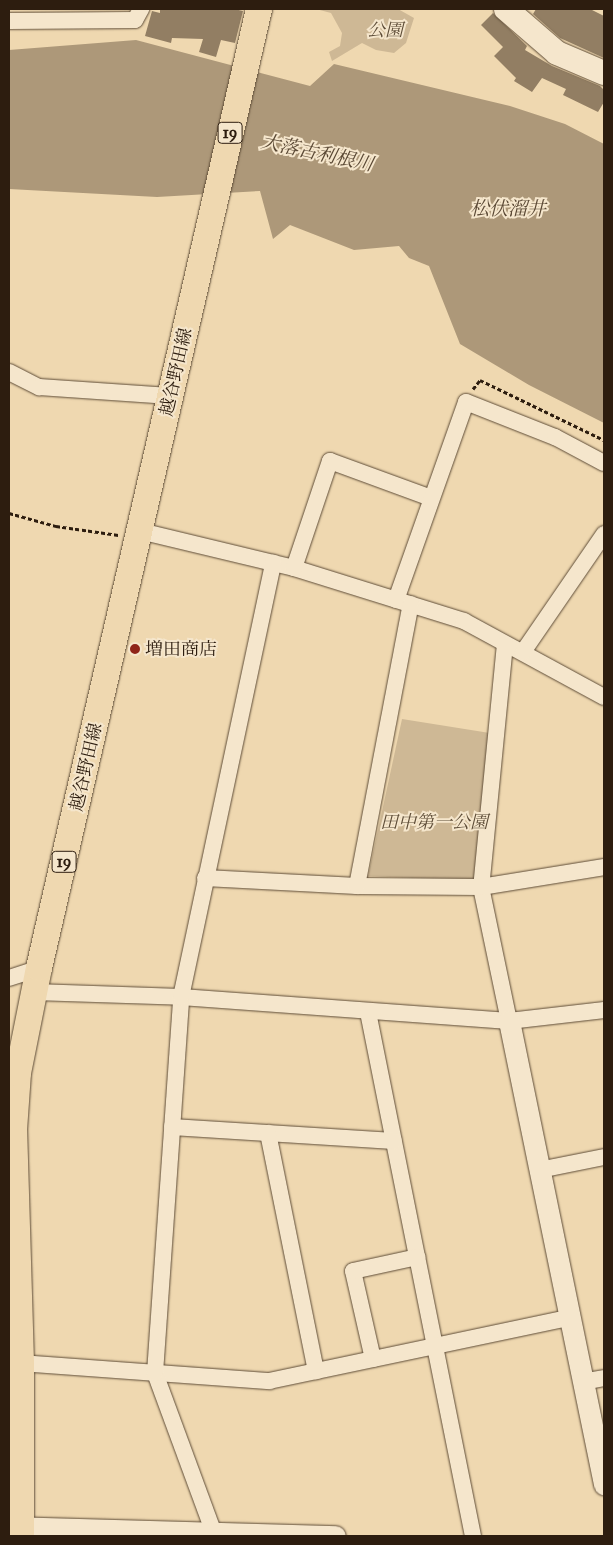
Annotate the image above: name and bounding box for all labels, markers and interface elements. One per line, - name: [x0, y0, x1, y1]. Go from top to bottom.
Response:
- park label: 公園: [367, 19, 403, 41]
- road number: 19: [218, 120, 242, 146]
- water label: 大落古利根川: [259, 130, 375, 176]
- water label: 松伏溜井: [470, 198, 546, 220]
- street label: 越谷野田線: [155, 326, 197, 418]
- place label: 増田商店: [145, 638, 217, 660]
- marker: 増田商店: [129, 643, 141, 655]
- street label: 越谷野田線: [65, 721, 107, 813]
- park label: 田中第一公園: [380, 811, 488, 833]
- road number: 19: [52, 849, 76, 876]

